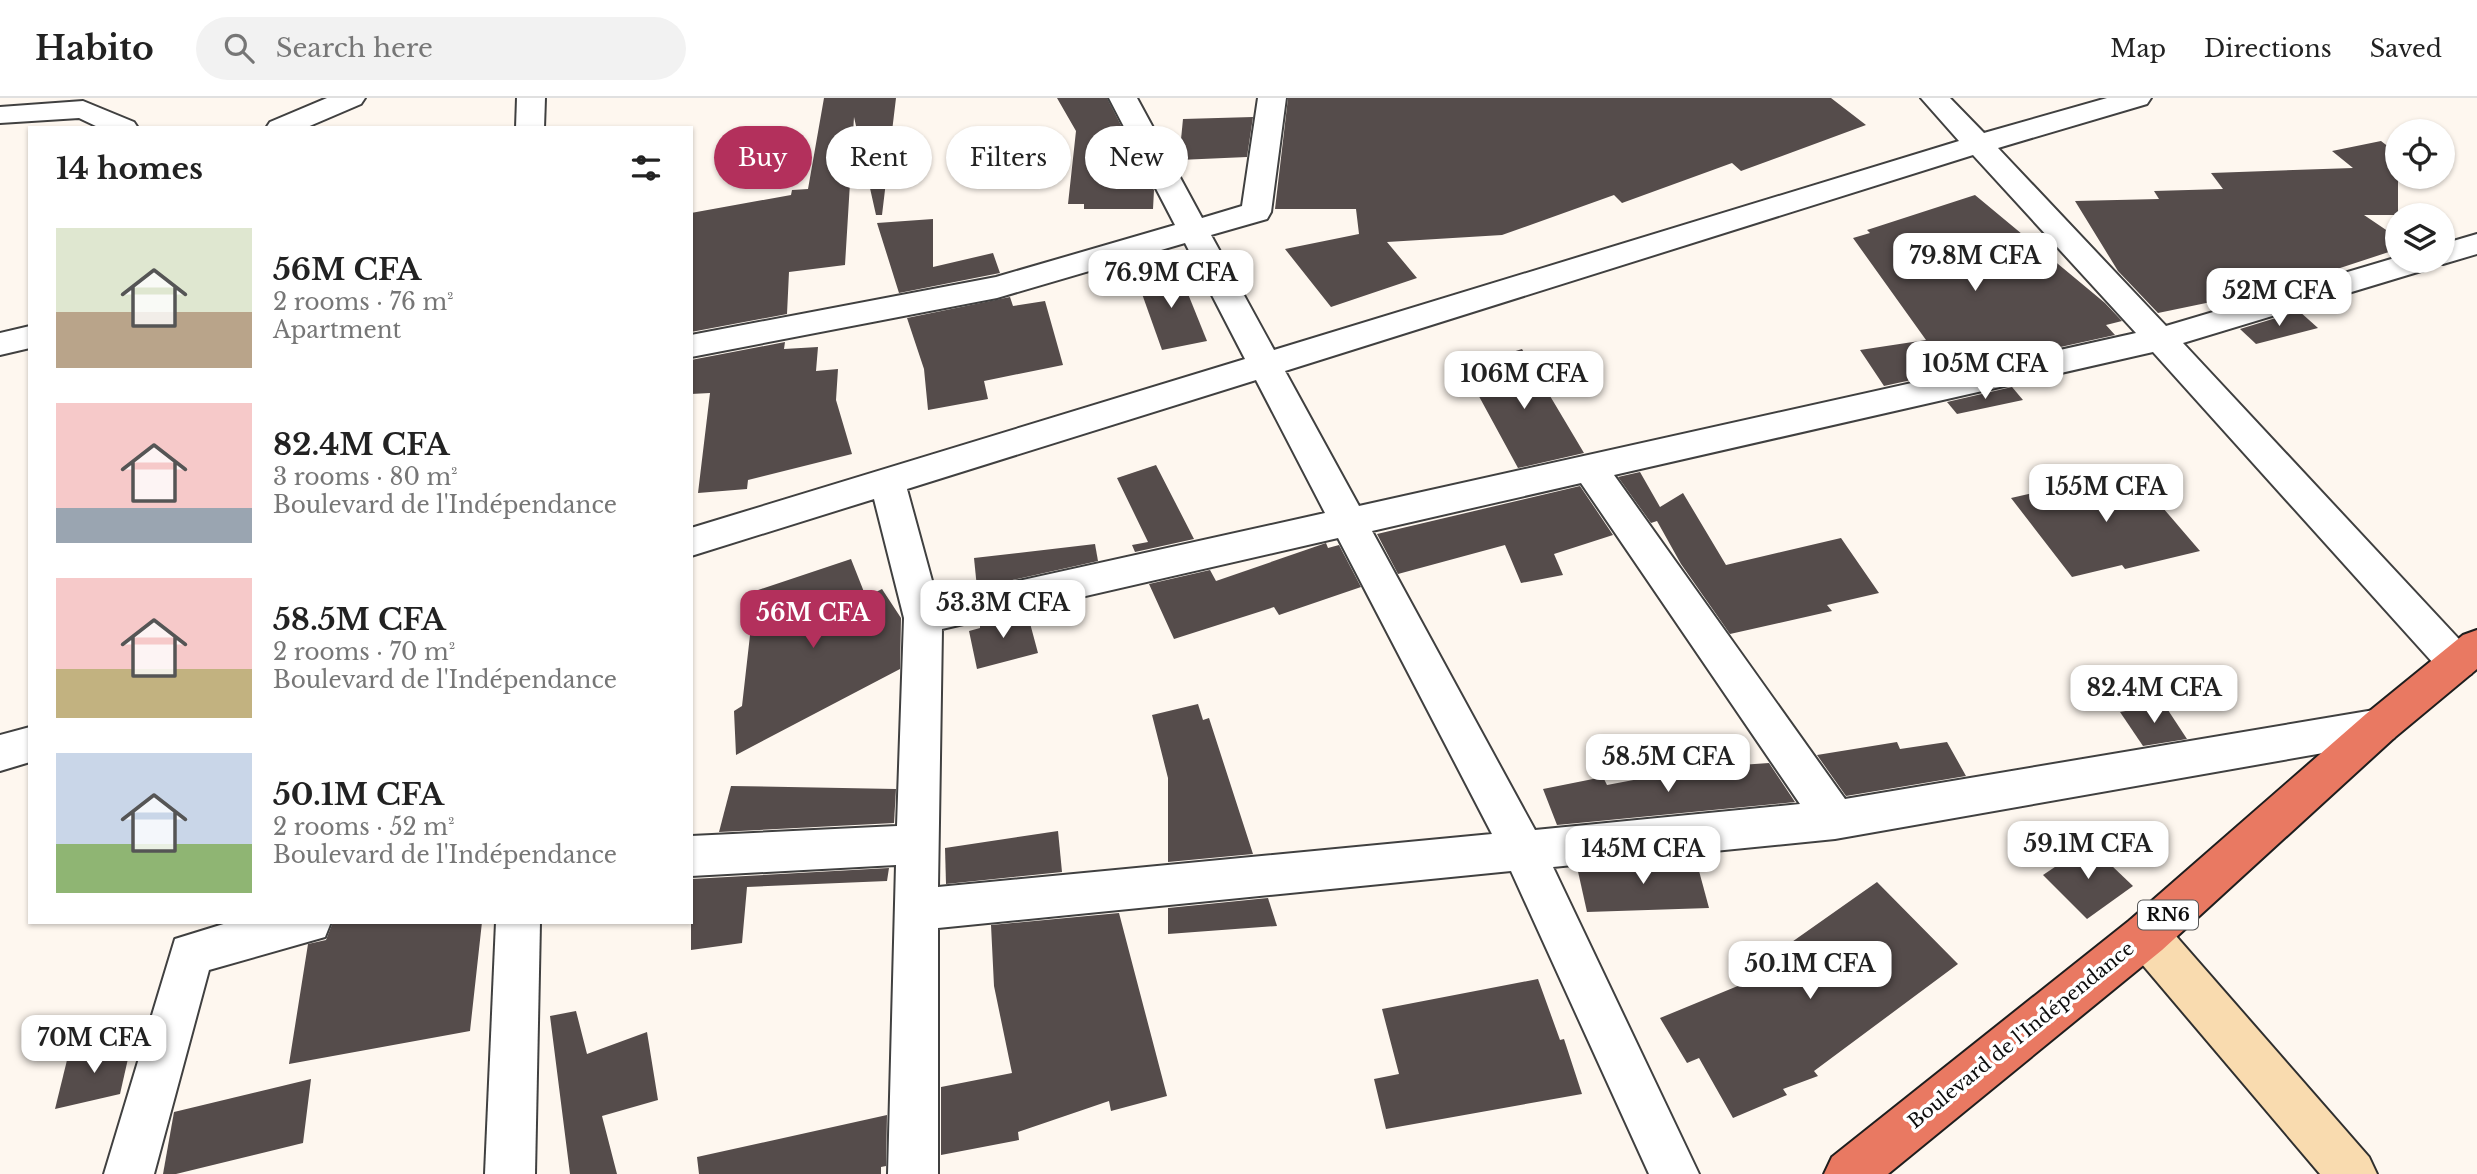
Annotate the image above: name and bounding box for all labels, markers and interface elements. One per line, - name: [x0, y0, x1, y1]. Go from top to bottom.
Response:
- search box: [196, 17, 686, 80]
- text: Habito: [35, 28, 154, 69]
- icon: search: [220, 29, 258, 67]
- text: Search here: [276, 32, 433, 64]
- text: Map: [2110, 34, 2166, 63]
- text: Directions: [2204, 34, 2332, 63]
- text: Saved: [2370, 34, 2442, 63]
- map controls: [2385, 119, 2455, 273]
- button: locate: [2385, 119, 2455, 189]
- chip: Buy: [714, 126, 812, 189]
- chip: Rent: [826, 126, 932, 189]
- chip: Filters: [946, 126, 1071, 189]
- chip: New: [1085, 126, 1188, 189]
- icon: filters: [627, 149, 665, 187]
- text: 14 homes: [56, 150, 203, 187]
- button: layers: [2385, 203, 2455, 273]
- pin: 79.8M CFA: [1895, 234, 2055, 293]
- text: 79.8M CFA: [1909, 242, 2041, 270]
- pin: 76.9M CFA: [1091, 250, 1251, 310]
- text: 56M CFA: [273, 251, 421, 288]
- icon: home: [112, 256, 196, 340]
- text: 76.9M CFA: [1104, 259, 1238, 287]
- pin: 52M CFA: [2214, 268, 2344, 328]
- text: 52M CFA: [2223, 277, 2335, 305]
- text: 2 rooms · 76 m²: [273, 288, 454, 316]
- text: Apartment: [273, 316, 401, 344]
- pin: 105M CFA: [1913, 342, 2057, 401]
- text: 105M CFA: [1922, 350, 2048, 378]
- pin: 106M CFA: [1452, 352, 1596, 411]
- text: 106M CFA: [1460, 360, 1588, 388]
- text: 82.4M CFA: [273, 426, 449, 463]
- icon: home: [112, 431, 196, 515]
- text: 3 rooms · 80 m²: [273, 463, 458, 491]
- pin: 155M CFA: [2034, 464, 2178, 524]
- text: 155M CFA: [2045, 473, 2167, 501]
- text: Boulevard de l'Indépendance: [273, 491, 617, 519]
- pin: 53.3M CFA: [923, 580, 1083, 640]
- text: 53.3M CFA: [936, 589, 1070, 617]
- pin: 56M CFA: [748, 590, 878, 650]
- text: 56M CFA: [756, 599, 870, 627]
- text: 58.5M CFA: [273, 601, 446, 638]
- icon: home: [112, 606, 196, 690]
- text: 2 rooms · 70 m²: [273, 638, 455, 666]
- text: Boulevard de l'Indépendance: [273, 666, 617, 694]
- pin: 82.4M CFA: [2074, 666, 2234, 725]
- text: 82.4M CFA: [2086, 674, 2222, 702]
- pin: 58.5M CFA: [1588, 734, 1748, 794]
- text: 58.5M CFA: [1602, 743, 1734, 771]
- text: 50.1M CFA: [273, 776, 444, 813]
- icon: home: [112, 781, 196, 865]
- text: 2 rooms · 52 m²: [273, 813, 455, 841]
- pin: 59.1M CFA: [2008, 822, 2168, 881]
- pin: 145M CFA: [1571, 826, 1715, 886]
- text: 59.1M CFA: [2024, 830, 2152, 858]
- text: 145M CFA: [1581, 835, 1705, 863]
- text: Boulevard de l'Indépendance: [273, 841, 617, 869]
- road number: RN6: [2138, 900, 2198, 930]
- street label: Boulevard de l'Indépendance: [1903, 937, 2139, 1133]
- pin: 50.1M CFA: [1730, 942, 1890, 1001]
- text: 50.1M CFA: [1745, 950, 1875, 978]
- pin: 70M CFA: [29, 1016, 159, 1075]
- text: 70M CFA: [37, 1024, 151, 1052]

